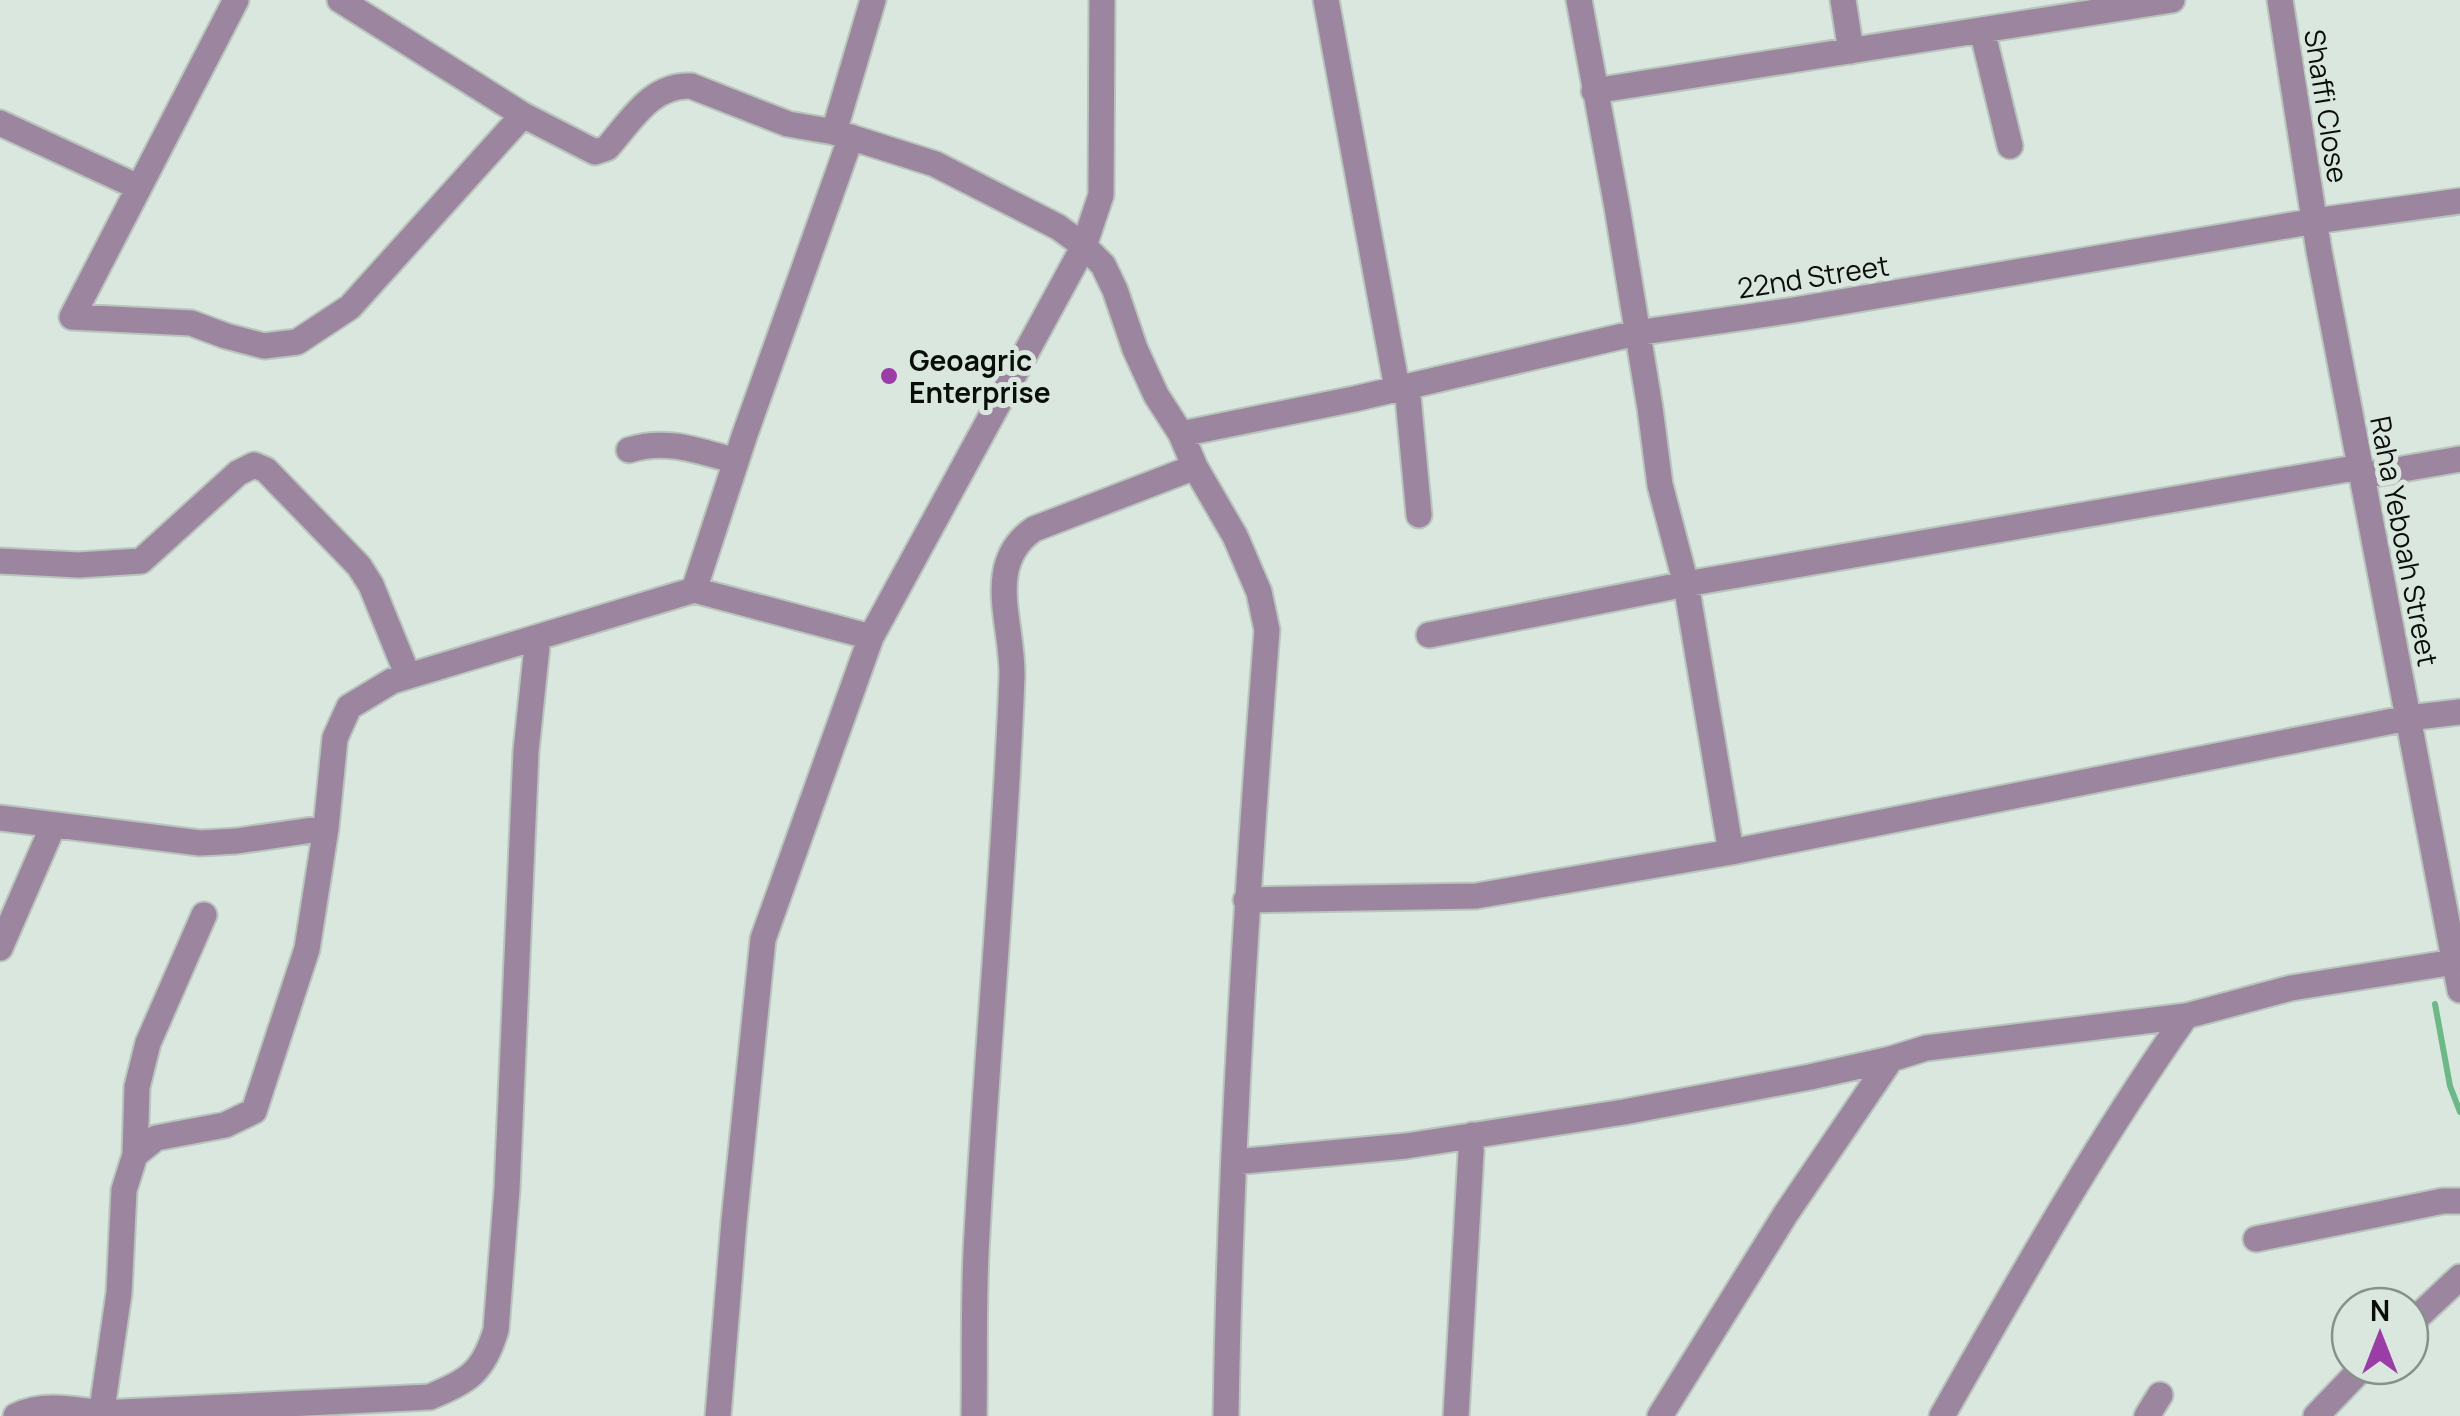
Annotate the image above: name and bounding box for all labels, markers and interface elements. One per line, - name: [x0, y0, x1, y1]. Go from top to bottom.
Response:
- street label: Shaffi Close: [2296, 27, 2358, 185]
- street label: 22nd Street: [1735, 245, 1891, 307]
- place label: Geoagric Enterprise: [909, 341, 1051, 411]
- marker: Geoagric Enterprise: [878, 365, 900, 387]
- street label: Raha Yeboah Street: [2362, 413, 2448, 669]
- north arrow: [2330, 1286, 2430, 1386]
- text: N: [2370, 1291, 2390, 1329]

